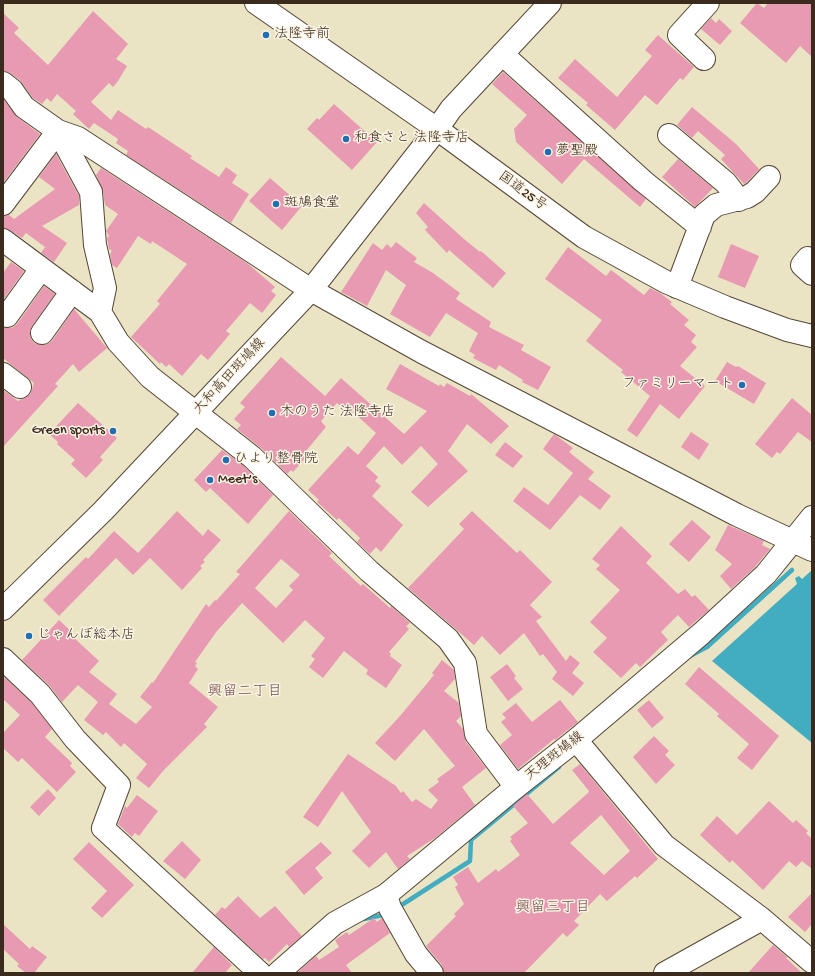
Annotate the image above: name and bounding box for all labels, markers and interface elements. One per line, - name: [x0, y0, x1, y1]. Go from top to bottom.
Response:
- place label: 法隆寺前: [274, 27, 330, 43]
- marker: 法隆寺前: [261, 30, 271, 40]
- place label: 和食さと 法隆寺店: [354, 131, 469, 147]
- marker: 和食さと 法隆寺店: [341, 134, 351, 144]
- place label: 夢聖殿: [556, 144, 598, 160]
- marker: 夢聖殿: [543, 147, 553, 157]
- street label: 国道25号: [494, 169, 550, 215]
- place label: 斑鳩食堂: [284, 196, 340, 212]
- marker: 斑鳩食堂: [271, 199, 281, 209]
- street label: 大和高田斑鳩線: [190, 335, 270, 419]
- place label: ファミリーマート: [622, 377, 734, 393]
- marker: ファミリーマート: [737, 380, 747, 390]
- place label: 木のうた 法隆寺店: [280, 405, 395, 421]
- marker: 木のうた 法隆寺店: [267, 408, 277, 418]
- place label: Green sports: [32, 423, 105, 439]
- marker: Green sports: [108, 426, 118, 436]
- place label: ひより整骨院: [234, 452, 318, 468]
- marker: ひより整骨院: [221, 455, 231, 465]
- place label: Meet’s: [218, 472, 257, 488]
- marker: Meet’s: [205, 475, 215, 485]
- place label: じゃんぼ総本店: [37, 628, 135, 644]
- marker: じゃんぼ総本店: [24, 631, 34, 641]
- district label: 興留二丁目: [208, 684, 282, 702]
- street label: 天理斑鳩線: [522, 729, 588, 785]
- district label: 興留三丁目: [516, 900, 590, 918]

